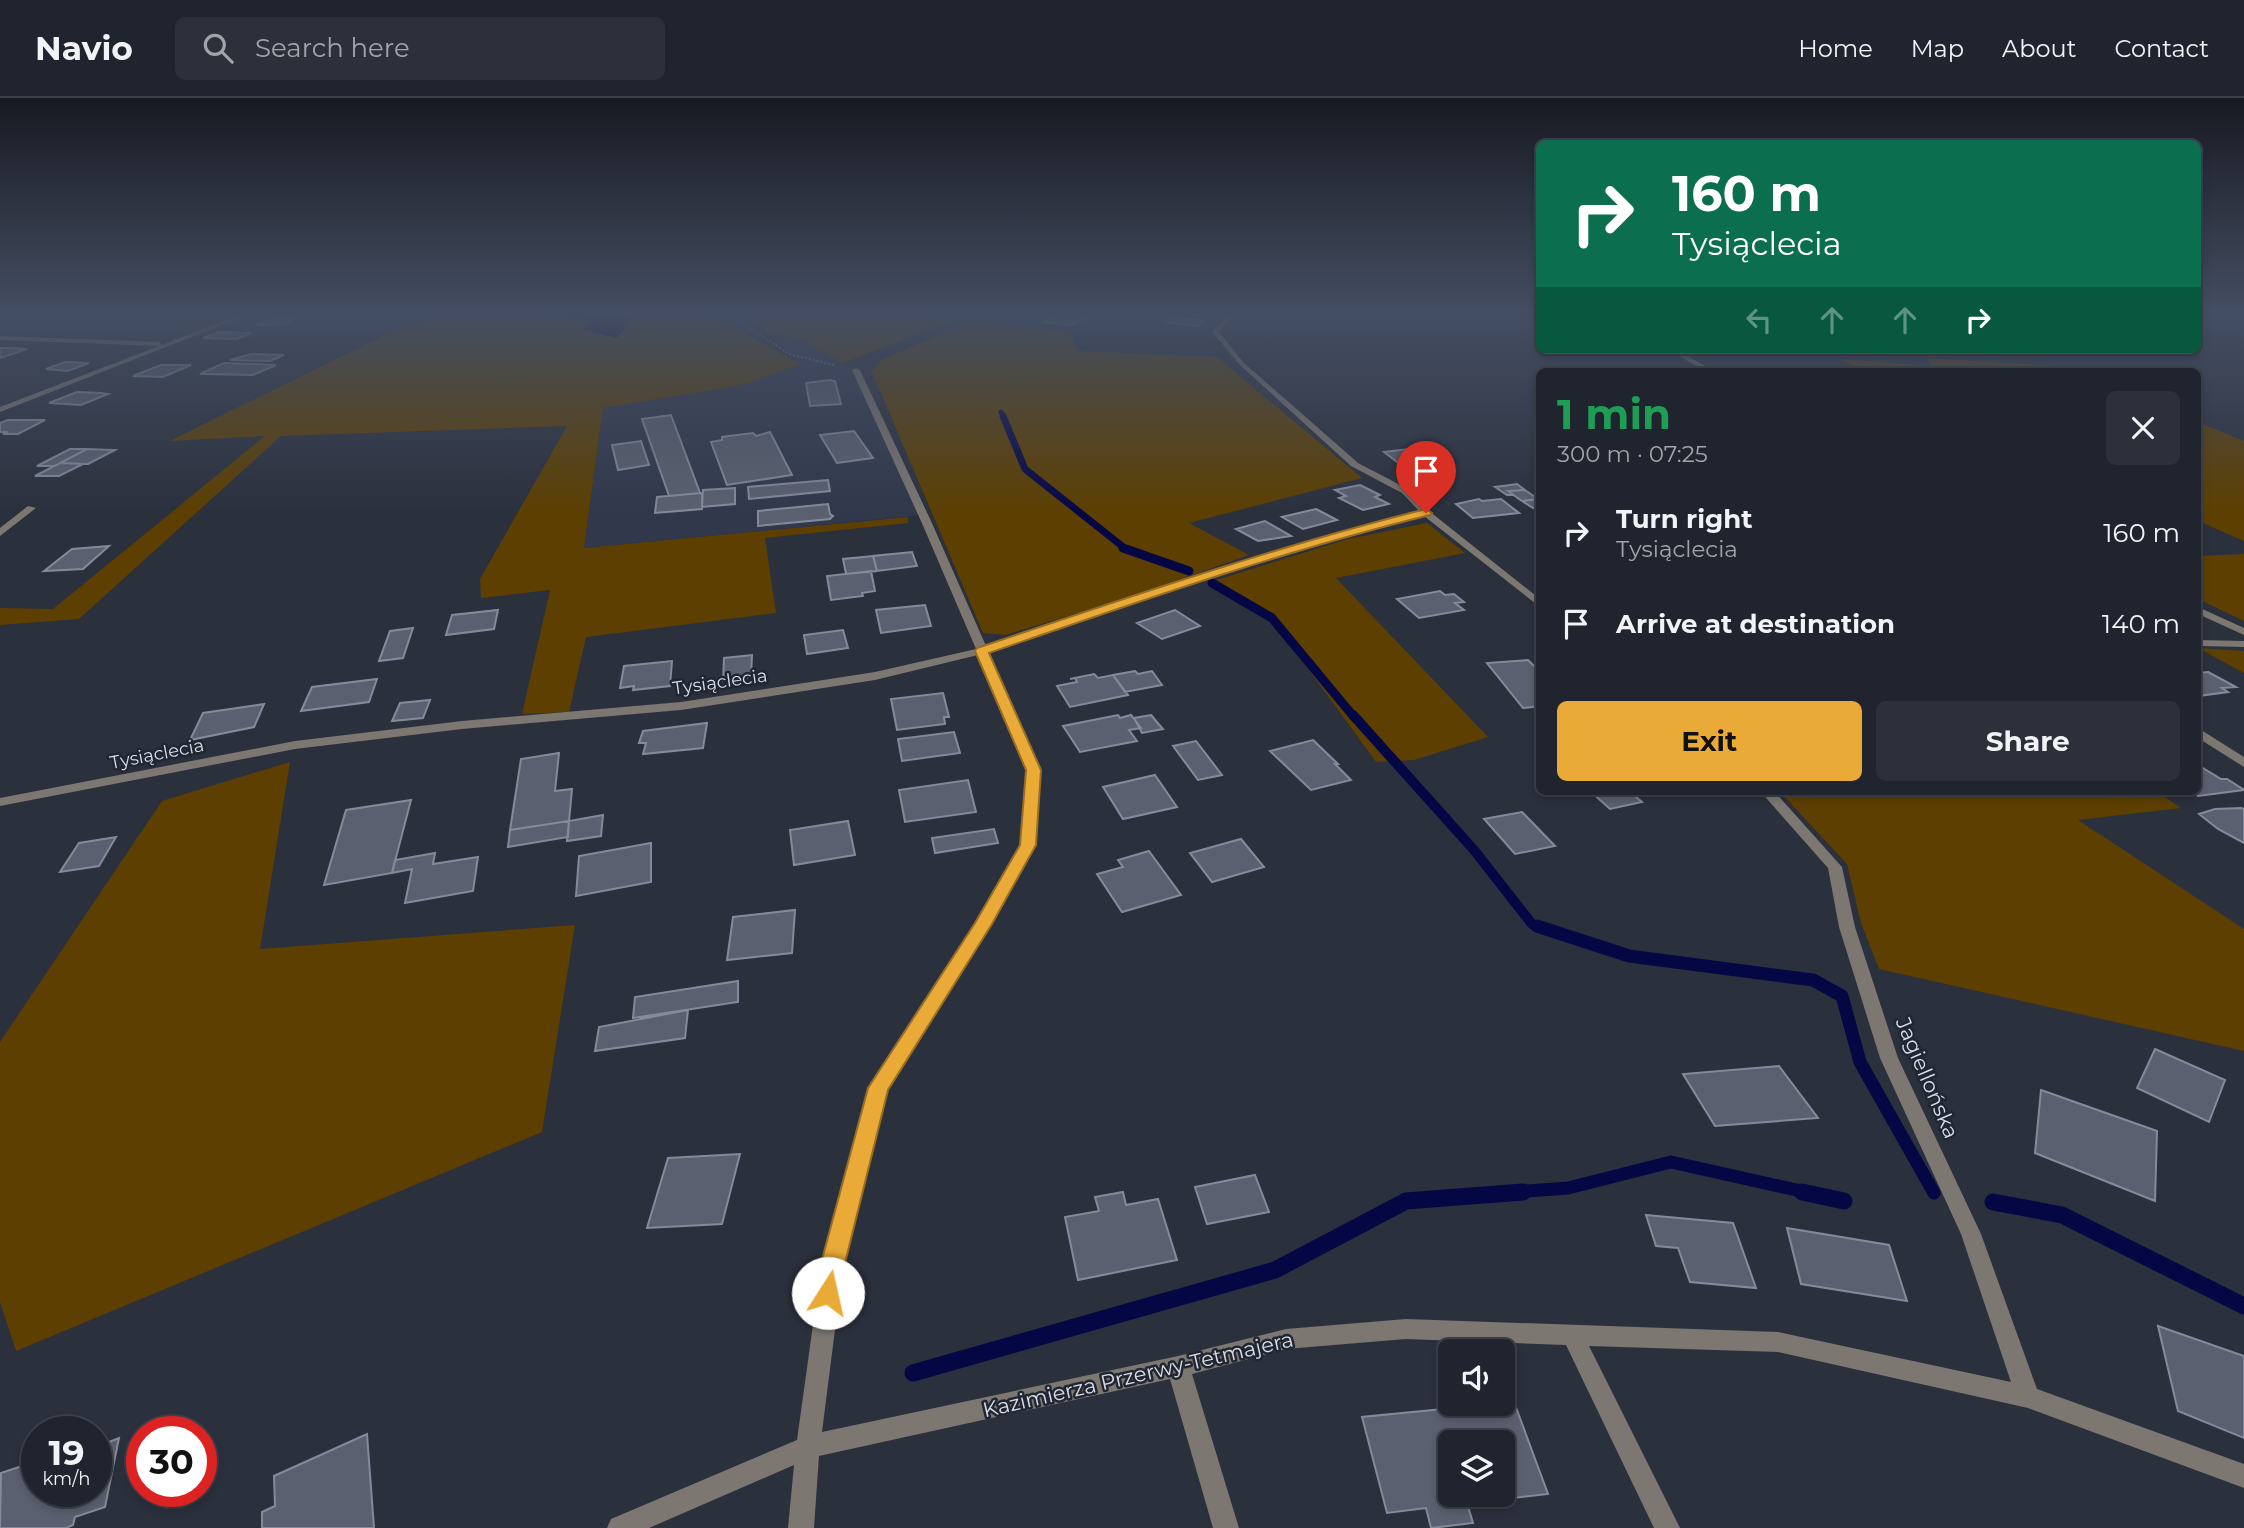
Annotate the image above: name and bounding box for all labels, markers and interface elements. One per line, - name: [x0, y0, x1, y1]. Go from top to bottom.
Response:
- search box: [175, 17, 665, 80]
- text: Navio: [35, 28, 133, 68]
- icon: search: [199, 29, 237, 67]
- text: Search here: [255, 32, 410, 64]
- text: Home: [1798, 34, 1873, 63]
- text: Map: [1911, 34, 1964, 63]
- text: About: [2002, 34, 2076, 63]
- text: Contact: [2114, 34, 2209, 63]
- text: 160 m: [1672, 164, 1821, 223]
- icon: right: [1557, 168, 1648, 259]
- text: Tysiąclecia: [1672, 224, 1842, 263]
- icon: left: [1740, 301, 1778, 339]
- icon: ahead: [1813, 301, 1851, 339]
- icon: ahead: [1886, 301, 1924, 339]
- icon: right: [1959, 301, 1997, 339]
- text: 1 min: [1557, 388, 1671, 440]
- button: close: [2106, 391, 2180, 465]
- text: 300 m · 07:25: [1557, 440, 1708, 468]
- pin: [1396, 441, 1456, 513]
- icon: arrive: [1407, 452, 1445, 490]
- text: Turn right: [1616, 503, 1752, 535]
- icon: right: [1557, 514, 1595, 552]
- text: 160 m: [2103, 517, 2180, 549]
- text: Tysiąclecia: [1616, 535, 1738, 563]
- icon: arrive: [1557, 605, 1595, 643]
- text: Arrive at destination: [1616, 608, 1895, 640]
- text: 140 m: [2102, 608, 2180, 640]
- street label: Tysiąclecia: [671, 664, 769, 700]
- button: Exit: [1557, 701, 1862, 781]
- button: Share: [1876, 701, 2180, 781]
- street label: Tysiąclecia: [108, 734, 206, 774]
- street label: Jagiellońska: [1890, 1012, 1964, 1142]
- position arrow: [791, 1256, 865, 1330]
- street label: Kazimierza Przerwy-Tetmajera: [980, 1327, 1296, 1422]
- map controls: [1438, 1339, 1515, 1507]
- button: sound: [1438, 1339, 1515, 1416]
- speed limit sign: 30: [126, 1416, 217, 1507]
- button: layers: [1438, 1430, 1515, 1507]
- text: 19: [48, 1431, 85, 1474]
- text: km/h: [42, 1468, 91, 1490]

